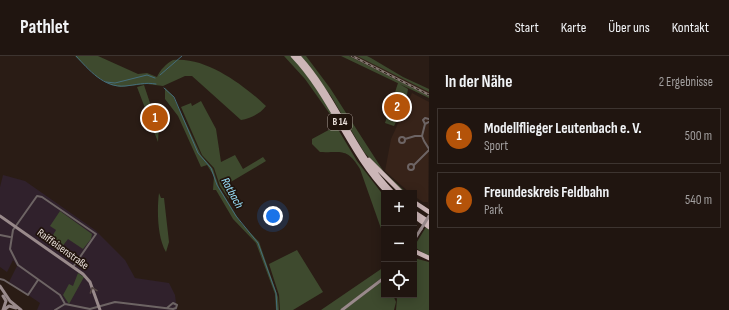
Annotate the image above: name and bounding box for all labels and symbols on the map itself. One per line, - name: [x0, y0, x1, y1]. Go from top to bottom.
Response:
- pin: 2: [384, 92, 410, 122]
- pin: 1: [142, 103, 168, 133]
- road number: B 14: [328, 114, 352, 130]
- water label: Rotbach: [217, 175, 247, 211]
- your location: [263, 206, 283, 226]
- street label: Raiffeisenstraße: [35, 226, 91, 272]
- one-way arrow: [89, 286, 97, 293]

